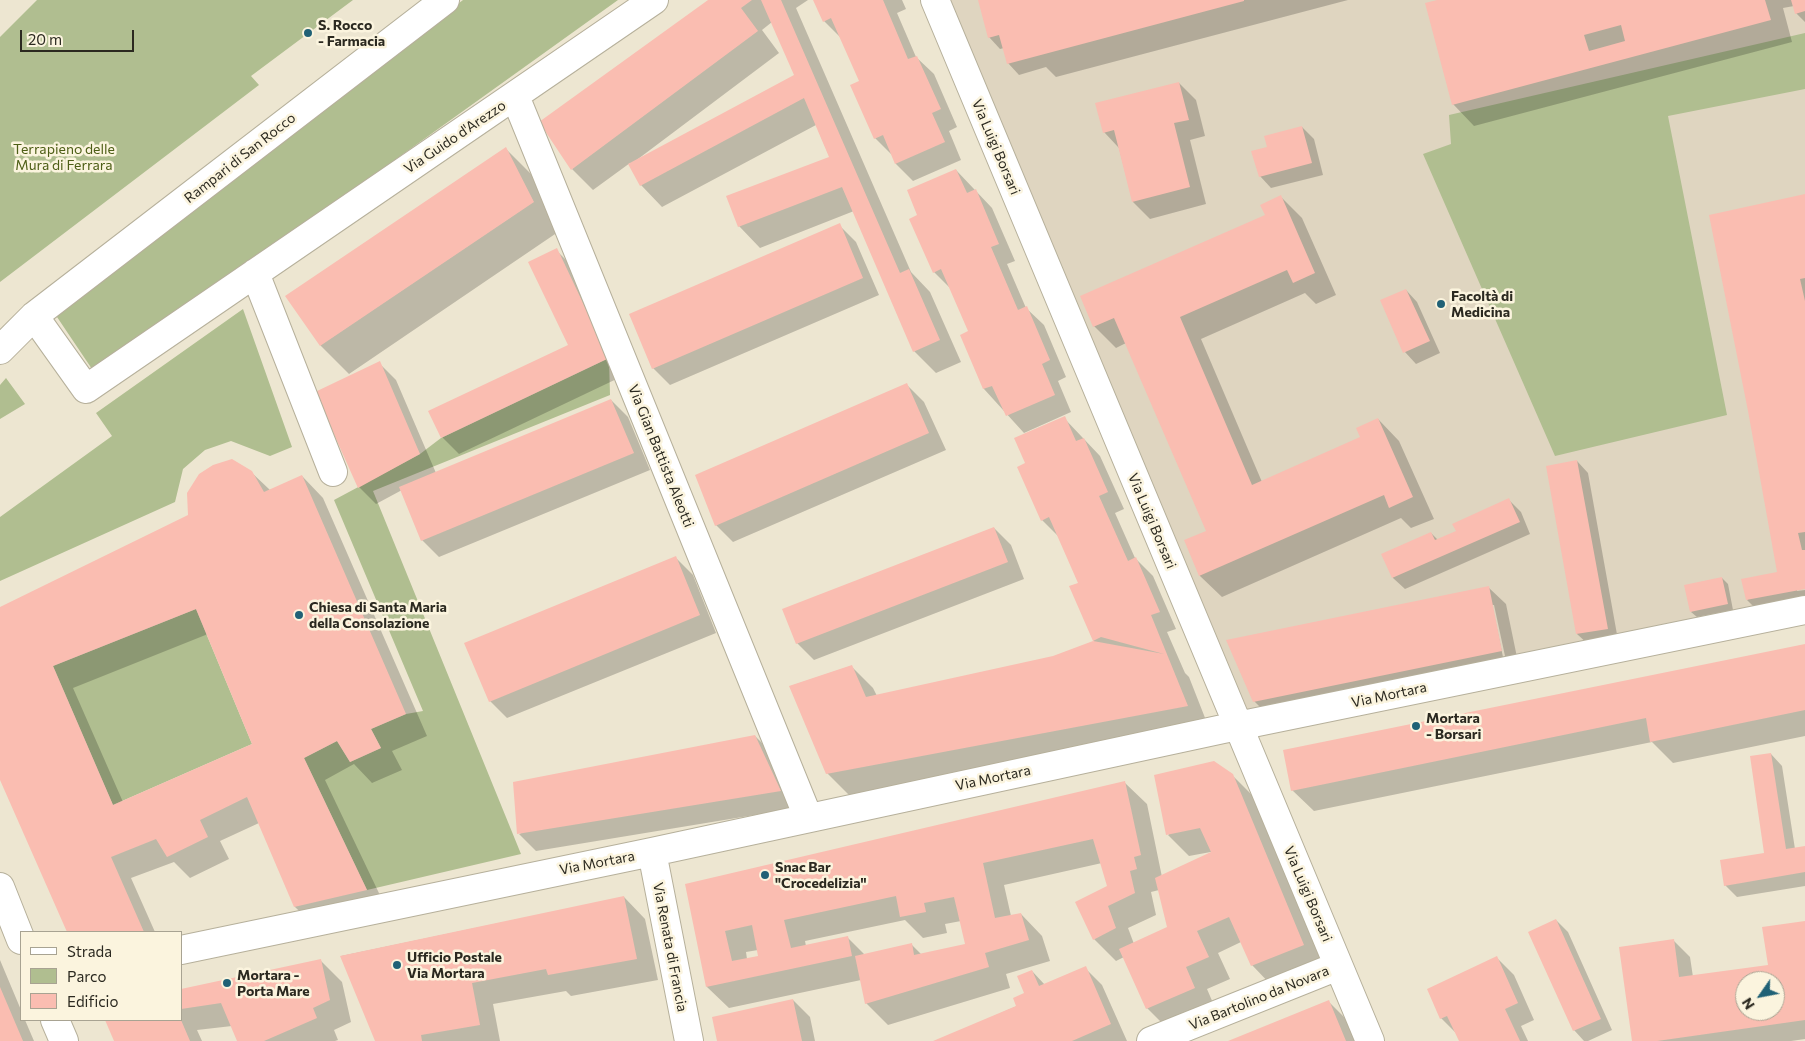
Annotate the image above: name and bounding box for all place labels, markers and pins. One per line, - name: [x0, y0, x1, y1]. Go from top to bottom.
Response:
- place label: S. Rocco - Farmacia: [318, 17, 385, 49]
- marker: S. Rocco - Farmacia: [302, 27, 314, 39]
- place label: Facoltà di Medicina: [1451, 288, 1513, 321]
- marker: Facoltà di Medicina: [1435, 298, 1447, 310]
- place label: Chiesa di Santa Maria della Consolazione: [309, 599, 447, 632]
- marker: Chiesa di Santa Maria della Consolazione: [293, 609, 305, 621]
- place label: Mortara - Borsari: [1426, 710, 1481, 742]
- marker: Mortara - Borsari: [1410, 720, 1422, 732]
- place label: Snac Bar "Crocedelizia": [775, 859, 867, 892]
- marker: Snac Bar "Crocedelizia": [759, 869, 771, 881]
- place label: Ufficio Postale Via Mortara: [407, 949, 502, 982]
- marker: Ufficio Postale Via Mortara: [391, 959, 403, 971]
- place label: Mortara - Porta Mare: [237, 967, 310, 1000]
- marker: Mortara - Porta Mare: [221, 977, 233, 989]

